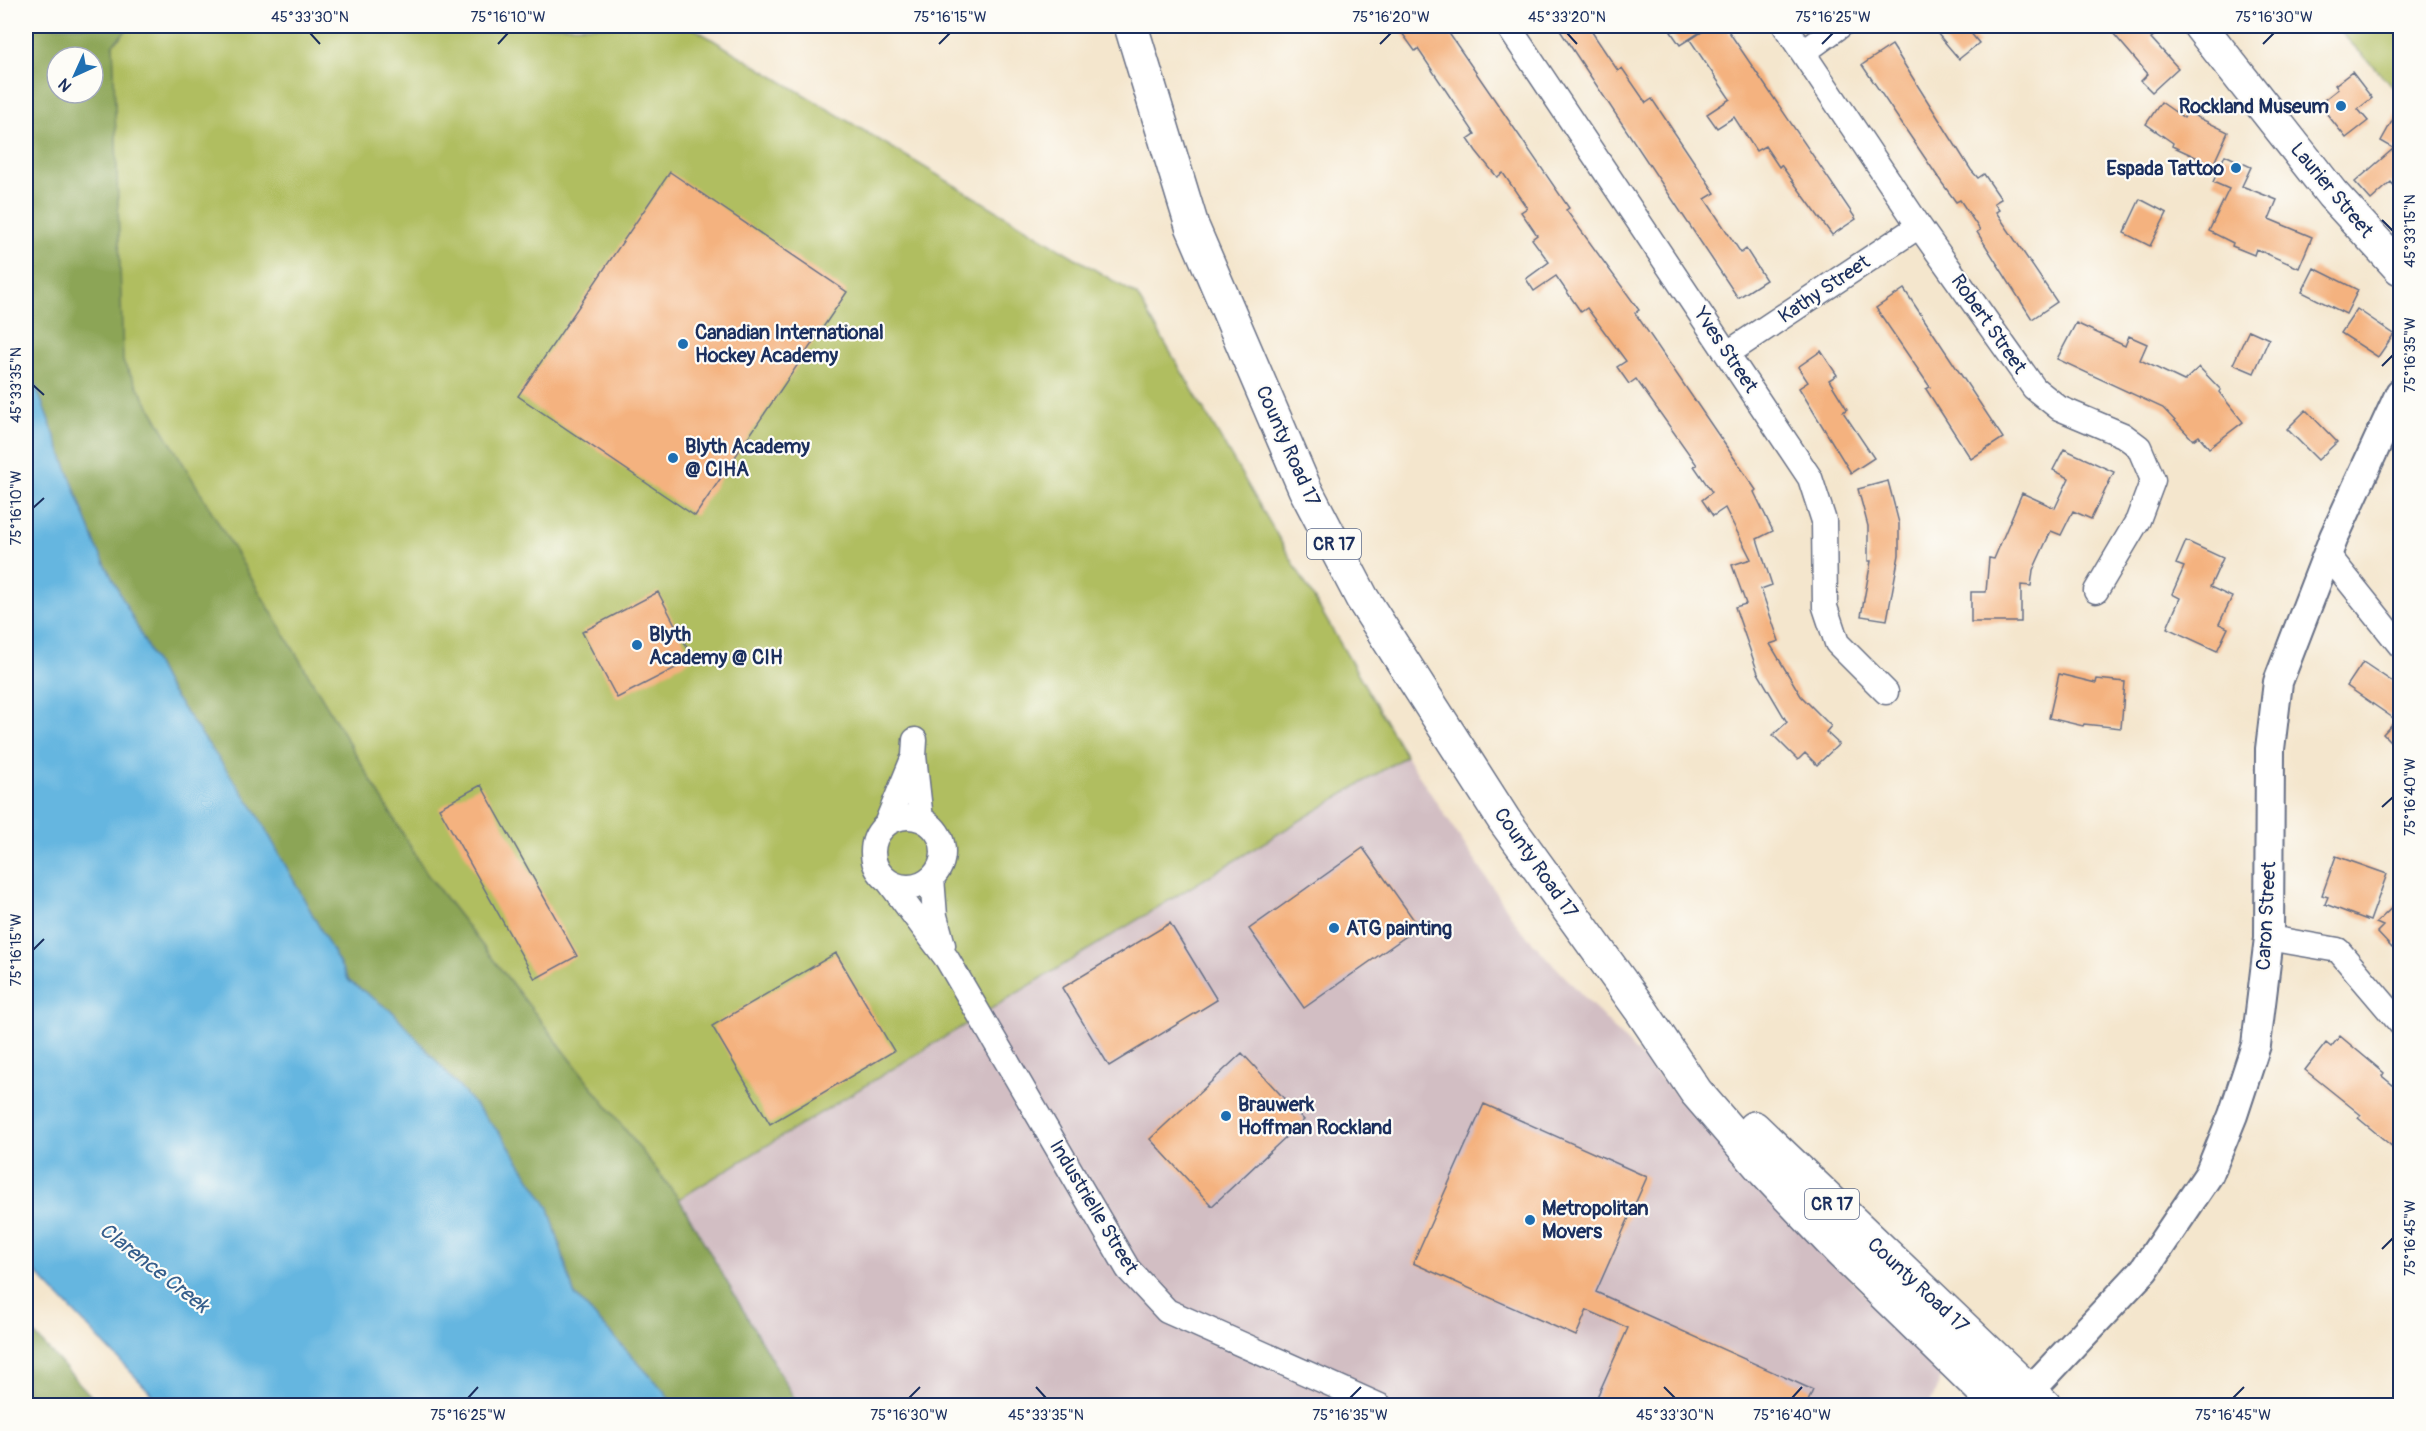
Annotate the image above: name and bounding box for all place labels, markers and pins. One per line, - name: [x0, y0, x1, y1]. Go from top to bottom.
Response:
- place label: Rockland Museum: [2179, 94, 2329, 119]
- marker: Rockland Museum: [2334, 99, 2348, 113]
- place label: Espada Tattoo: [2106, 156, 2224, 181]
- marker: Espada Tattoo: [2229, 161, 2243, 175]
- place label: Canadian International Hockey Academy: [695, 320, 884, 368]
- marker: Canadian International Hockey Academy: [676, 337, 690, 351]
- place label: Blyth Academy @ CIHA: [685, 434, 810, 482]
- marker: Blyth Academy @ CIHA: [666, 451, 680, 465]
- place label: Blyth Academy @ CIH: [649, 622, 783, 670]
- marker: Blyth Academy @ CIH: [630, 638, 644, 652]
- place label: ATG painting: [1346, 916, 1452, 941]
- marker: ATG painting: [1327, 921, 1341, 935]
- place label: Brauwerk Hoffman Rockland: [1238, 1092, 1392, 1140]
- marker: Brauwerk Hoffman Rockland: [1219, 1109, 1233, 1123]
- place label: Metropolitan Movers: [1542, 1196, 1649, 1244]
- marker: Metropolitan Movers: [1523, 1213, 1537, 1227]

